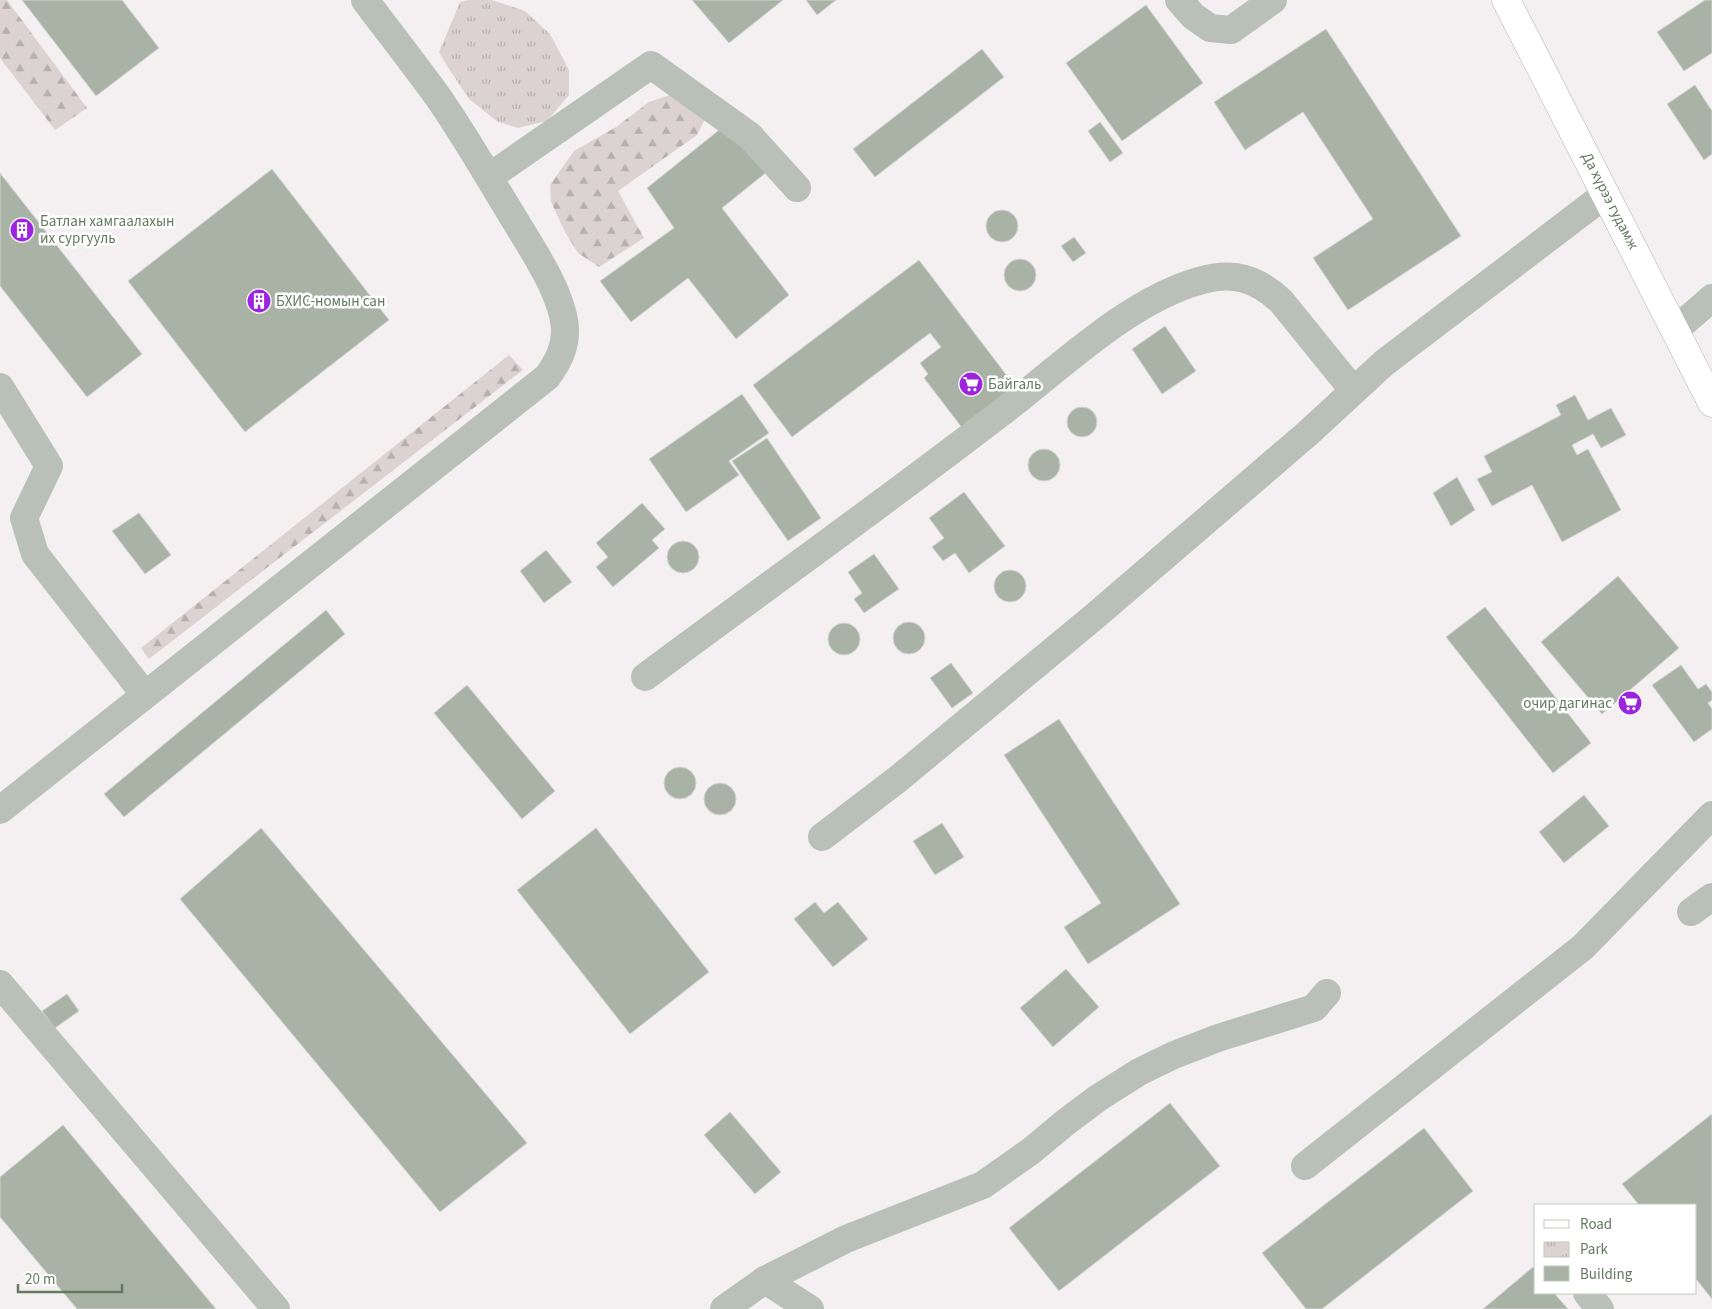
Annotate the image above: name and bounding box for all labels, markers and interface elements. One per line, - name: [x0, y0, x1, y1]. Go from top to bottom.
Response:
- street label: Да хүрээ гудамж: [1576, 149, 1644, 254]
- place label: Батлан хамгаалахын их сургууль: [40, 211, 174, 249]
- building icon: Батлан хамгаалахын их сургууль: [9, 217, 35, 243]
- building icon: БХИС-номын сан: [246, 288, 272, 314]
- place label: БХИС-номын сан: [276, 291, 385, 312]
- supermarket icon: Байгаль: [958, 371, 984, 397]
- place label: Байгаль: [988, 374, 1041, 395]
- supermarket icon: очир дагинас: [1617, 690, 1643, 716]
- place label: очир дагинас: [1523, 693, 1612, 714]
- legend: [1534, 1204, 1697, 1294]
- text: Road: [1580, 1214, 1612, 1235]
- text: Park: [1580, 1239, 1609, 1260]
- scale bar: [18, 1262, 121, 1294]
- text: Building: [1580, 1264, 1633, 1285]
- text: 20 m: [25, 1269, 55, 1290]

